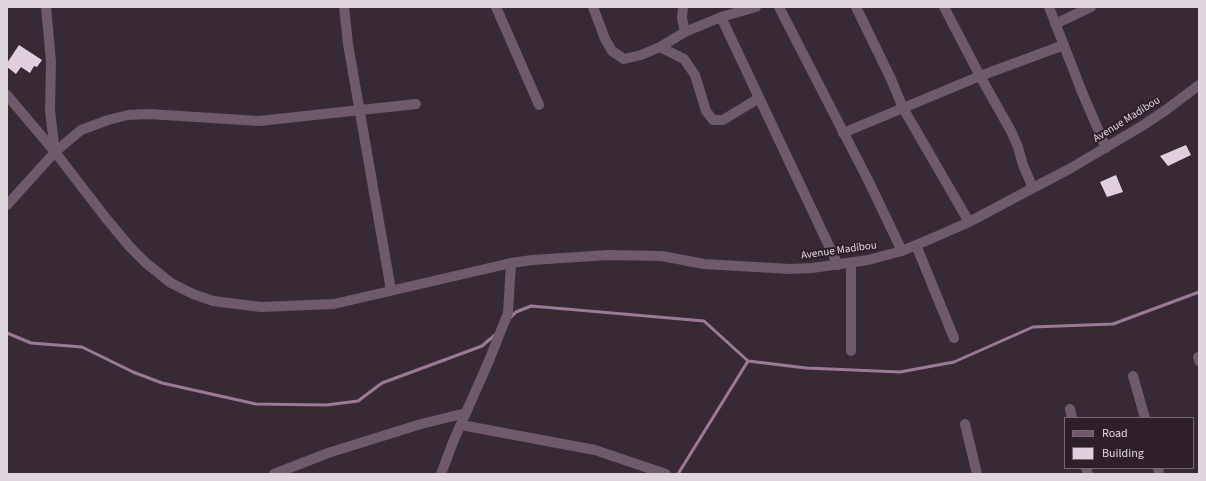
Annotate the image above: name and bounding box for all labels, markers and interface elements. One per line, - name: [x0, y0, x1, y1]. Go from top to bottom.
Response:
- street label: Avenue Madibou: [1091, 94, 1163, 146]
- street label: Avenue Madibou: [800, 239, 878, 263]
- legend: [1064, 417, 1194, 469]
- text: Road: [1102, 425, 1128, 442]
- text: Building: [1102, 445, 1144, 462]

